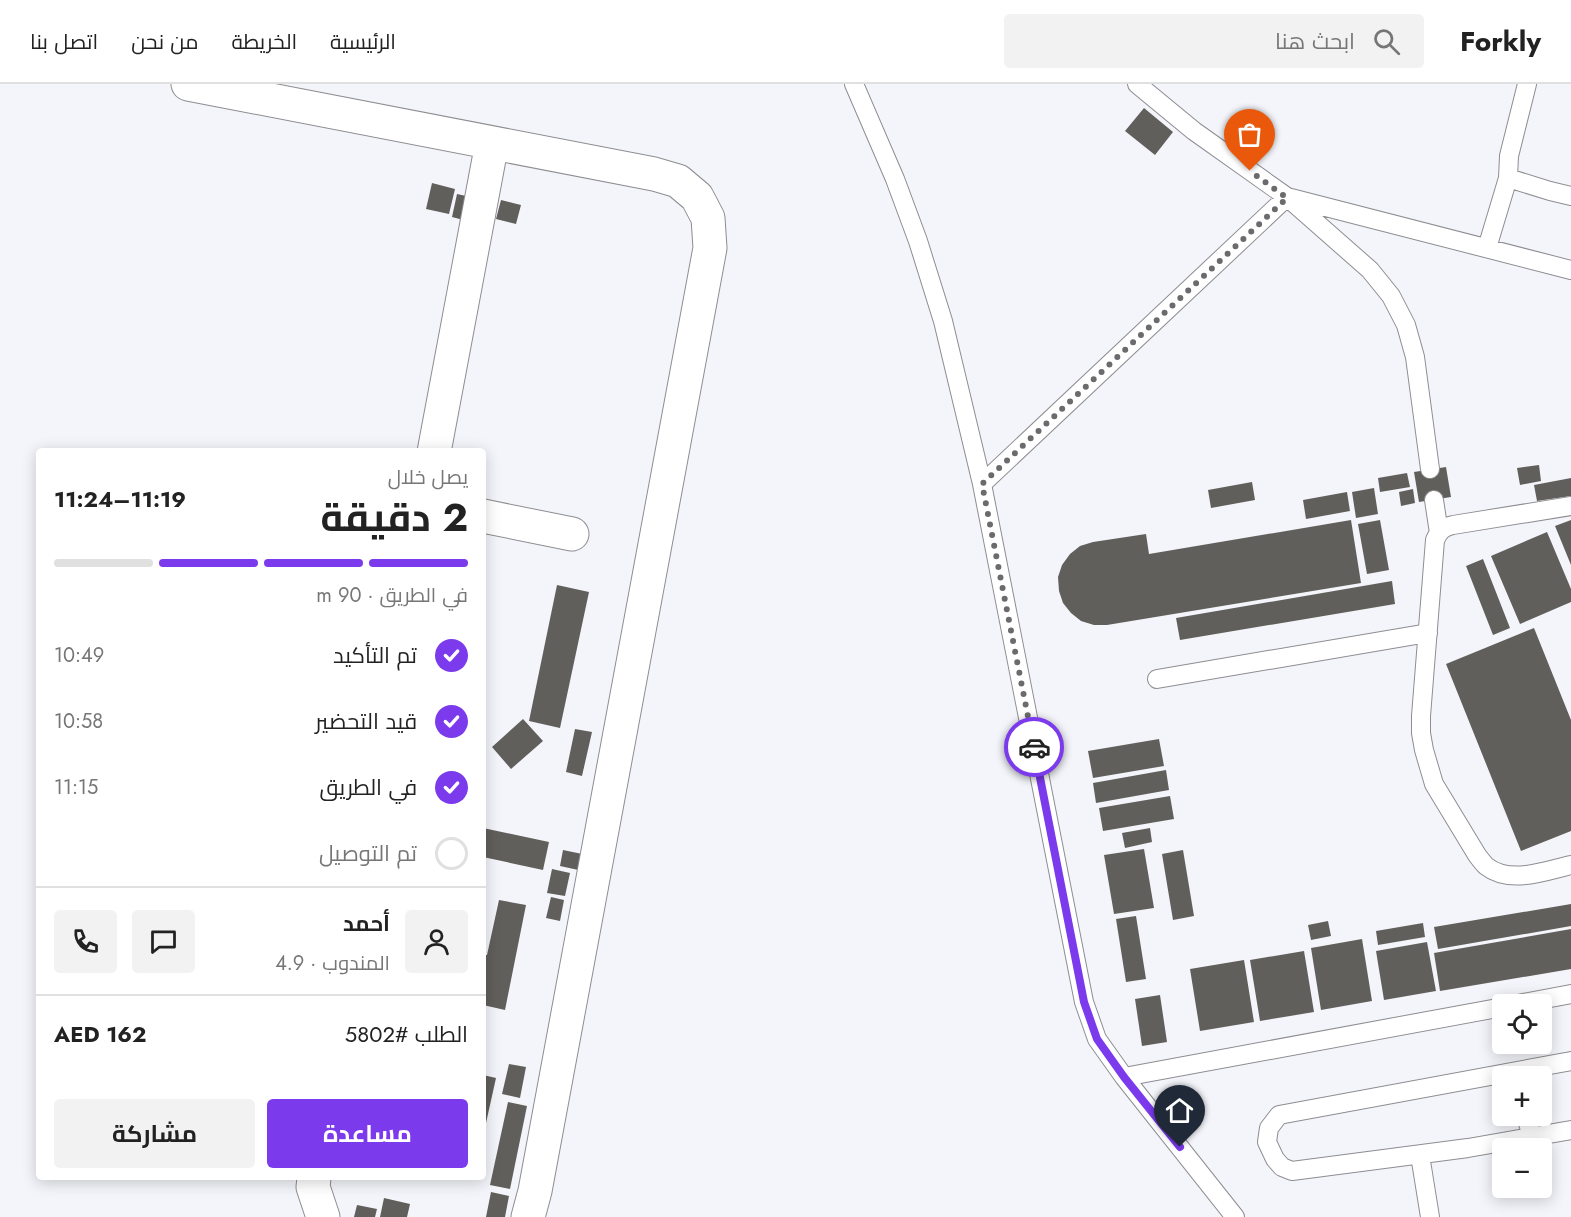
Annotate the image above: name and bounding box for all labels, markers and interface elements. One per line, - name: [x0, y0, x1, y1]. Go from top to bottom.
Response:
- search box: [1004, 14, 1424, 68]
- text: Forkly: [1460, 21, 1541, 62]
- text: ابحث هنا: [1275, 25, 1355, 57]
- icon: search: [1370, 25, 1403, 58]
- text: اتصل بنا: [30, 27, 98, 57]
- text: من نحن: [131, 27, 199, 57]
- text: الخريطة: [232, 27, 297, 57]
- text: الرئيسية: [330, 27, 396, 57]
- pin: [1224, 109, 1275, 171]
- icon: bag: [1233, 118, 1266, 151]
- text: يصل خلال: [388, 463, 468, 492]
- text: 11:19–11:24: [54, 483, 186, 515]
- text: 2 دقيقة: [320, 489, 468, 546]
- text: في الطريق · 90 m: [316, 581, 468, 610]
- text: تم التأكيد: [333, 639, 417, 671]
- icon: check: [435, 639, 468, 672]
- text: 10:49: [54, 641, 104, 670]
- text: قيد التحضير: [315, 705, 417, 737]
- icon: check: [435, 705, 468, 738]
- text: 10:58: [54, 707, 103, 736]
- courier: [1004, 717, 1064, 777]
- icon: car: [1018, 731, 1051, 764]
- text: في الطريق: [320, 771, 417, 803]
- icon: check: [435, 771, 468, 804]
- text: 11:15: [54, 773, 98, 802]
- text: تم التوصيل: [319, 837, 417, 869]
- text: أحمد: [343, 907, 390, 939]
- button: phone: [54, 910, 117, 973]
- button: chat: [132, 910, 195, 973]
- button: person: [405, 910, 468, 973]
- text: المندوب · 4.9: [275, 949, 390, 978]
- map controls: [1492, 994, 1552, 1198]
- button: locate: [1492, 994, 1552, 1054]
- text: AED 162: [54, 1018, 147, 1050]
- text: الطلب #5802: [345, 1018, 468, 1050]
- button: +: [1492, 1066, 1552, 1126]
- pin: [1154, 1085, 1205, 1147]
- icon: home: [1163, 1094, 1196, 1127]
- button: مشاركة: [54, 1099, 255, 1168]
- button: مساعدة: [267, 1099, 468, 1168]
- button: −: [1492, 1138, 1552, 1198]

